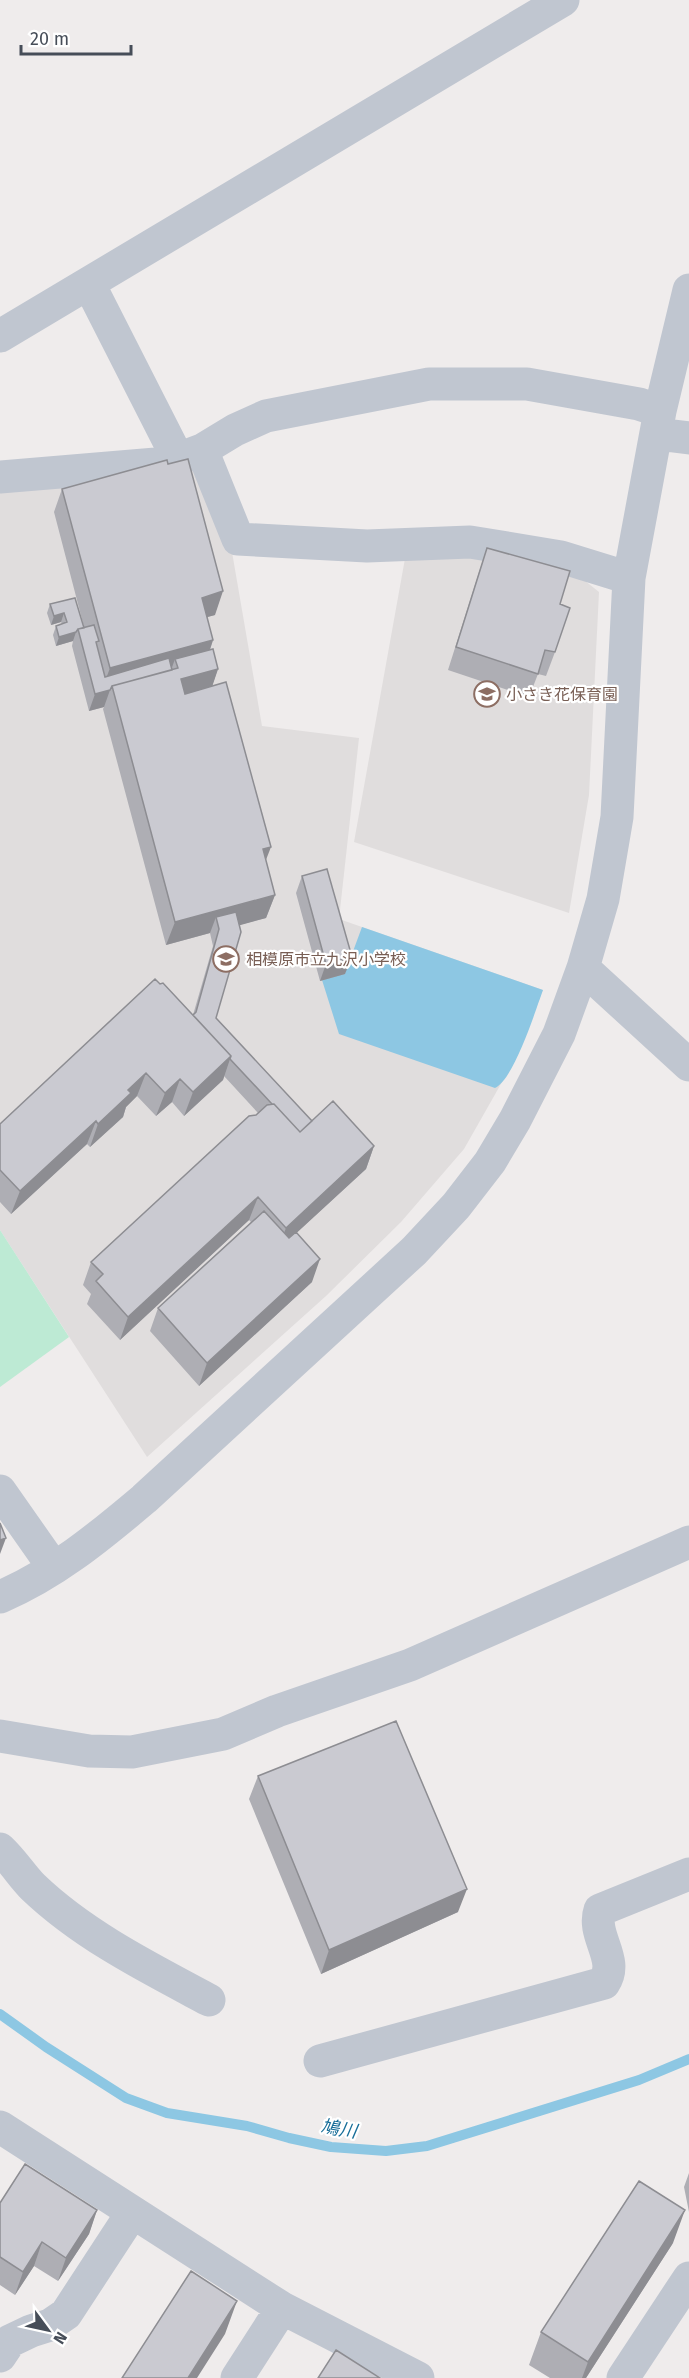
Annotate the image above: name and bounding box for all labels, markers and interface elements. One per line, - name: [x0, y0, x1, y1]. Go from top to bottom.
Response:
- scale bar: [21, 18, 130, 56]
- text: 20 m: [30, 28, 69, 50]
- school or university icon: 小さき花保育園: [472, 679, 502, 709]
- place label: 小さき花保育園: [506, 685, 618, 704]
- school or university icon: 相模原市立九沢小学校: [211, 944, 241, 974]
- place label: 相模原市立九沢小学校: [246, 950, 406, 969]
- water label: 鳩川: [320, 2115, 360, 2143]
- north arrow: [18, 2300, 78, 2360]
- text: N: [49, 2328, 71, 2348]

